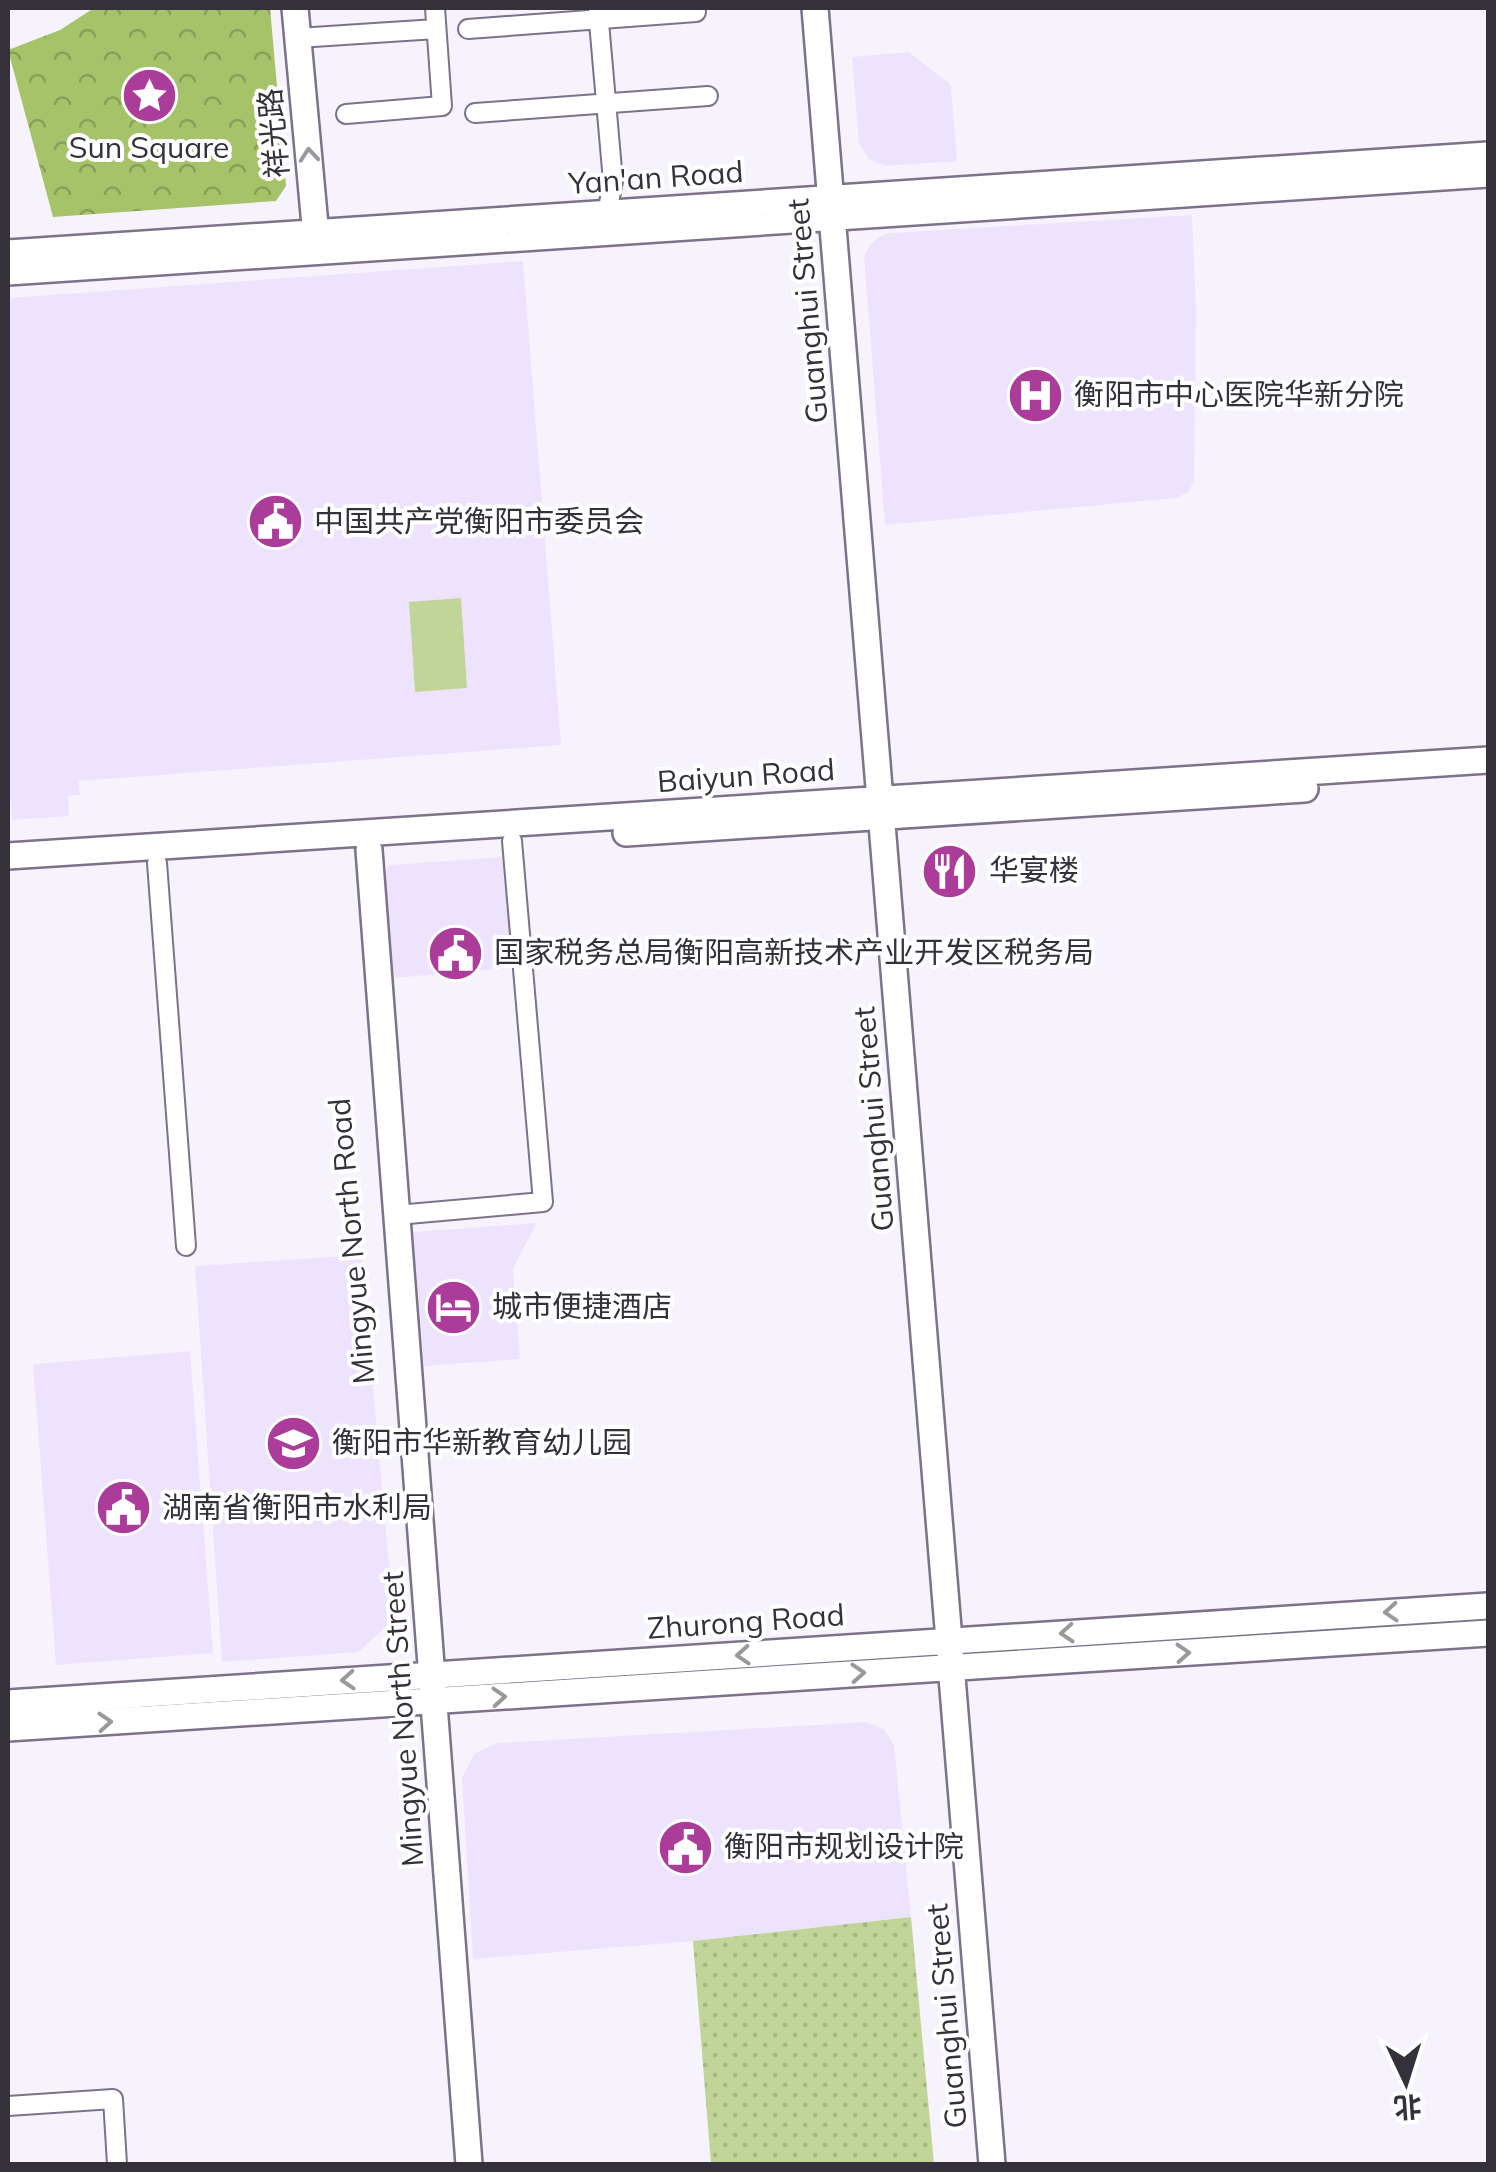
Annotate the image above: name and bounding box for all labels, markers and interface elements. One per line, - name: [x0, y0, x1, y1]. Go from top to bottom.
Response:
- place icon: Sun Square: [119, 66, 179, 126]
- street label: 祥光路: [250, 87, 296, 180]
- place label: Sun Square: [69, 128, 229, 166]
- one-way arrow: [298, 146, 320, 162]
- street label: Yan'an Road: [566, 152, 745, 202]
- street label: Guanghui Street: [778, 197, 836, 425]
- hospital icon: 衡阳市中心医院华新分院: [1005, 365, 1065, 425]
- place label: 衡阳市中心医院华新分院: [1074, 375, 1404, 413]
- public building icon: 中国共产党衡阳市委员会: [245, 492, 305, 552]
- place label: 中国共产党衡阳市委员会: [314, 502, 644, 540]
- street label: Baiyun Road: [656, 750, 836, 800]
- restaurant icon: 华宴楼: [920, 841, 980, 901]
- place label: 华宴楼: [989, 851, 1079, 889]
- public building icon: 国家税务总局衡阳高新技术产业开发区税务局: [425, 923, 485, 983]
- place label: 国家税务总局衡阳高新技术产业开发区税务局: [494, 933, 1094, 971]
- street label: Guanghui Street: [844, 1005, 902, 1233]
- street label: Mingyue North Road: [320, 1097, 382, 1386]
- hotel icon: 城市便捷酒店: [423, 1277, 483, 1337]
- place label: 城市便捷酒店: [492, 1287, 672, 1325]
- school or university icon: 衡阳市华新教育幼儿园: [263, 1413, 323, 1473]
- place label: 衡阳市华新教育幼儿园: [332, 1423, 632, 1461]
- public building icon: 湖南省衡阳市水利局: [93, 1478, 153, 1538]
- place label: 湖南省衡阳市水利局: [162, 1488, 432, 1526]
- street label: Mingyue North Street: [373, 1570, 431, 1868]
- street label: Zhurong Road: [646, 1595, 846, 1647]
- one-way arrow: [1383, 1601, 1399, 1622]
- one-way arrow: [1058, 1622, 1074, 1643]
- one-way arrow: [734, 1643, 750, 1665]
- one-way arrow: [1175, 1643, 1191, 1664]
- one-way arrow: [851, 1663, 867, 1684]
- one-way arrow: [340, 1669, 356, 1691]
- one-way arrow: [491, 1686, 507, 1708]
- one-way arrow: [97, 1712, 113, 1733]
- public building icon: 衡阳市规划设计院: [655, 1817, 715, 1877]
- place label: 衡阳市规划设计院: [724, 1827, 964, 1865]
- street label: Guanghui Street: [917, 1902, 975, 2130]
- north arrow: [1356, 2032, 1456, 2132]
- text: 北: [1393, 2089, 1423, 2126]

